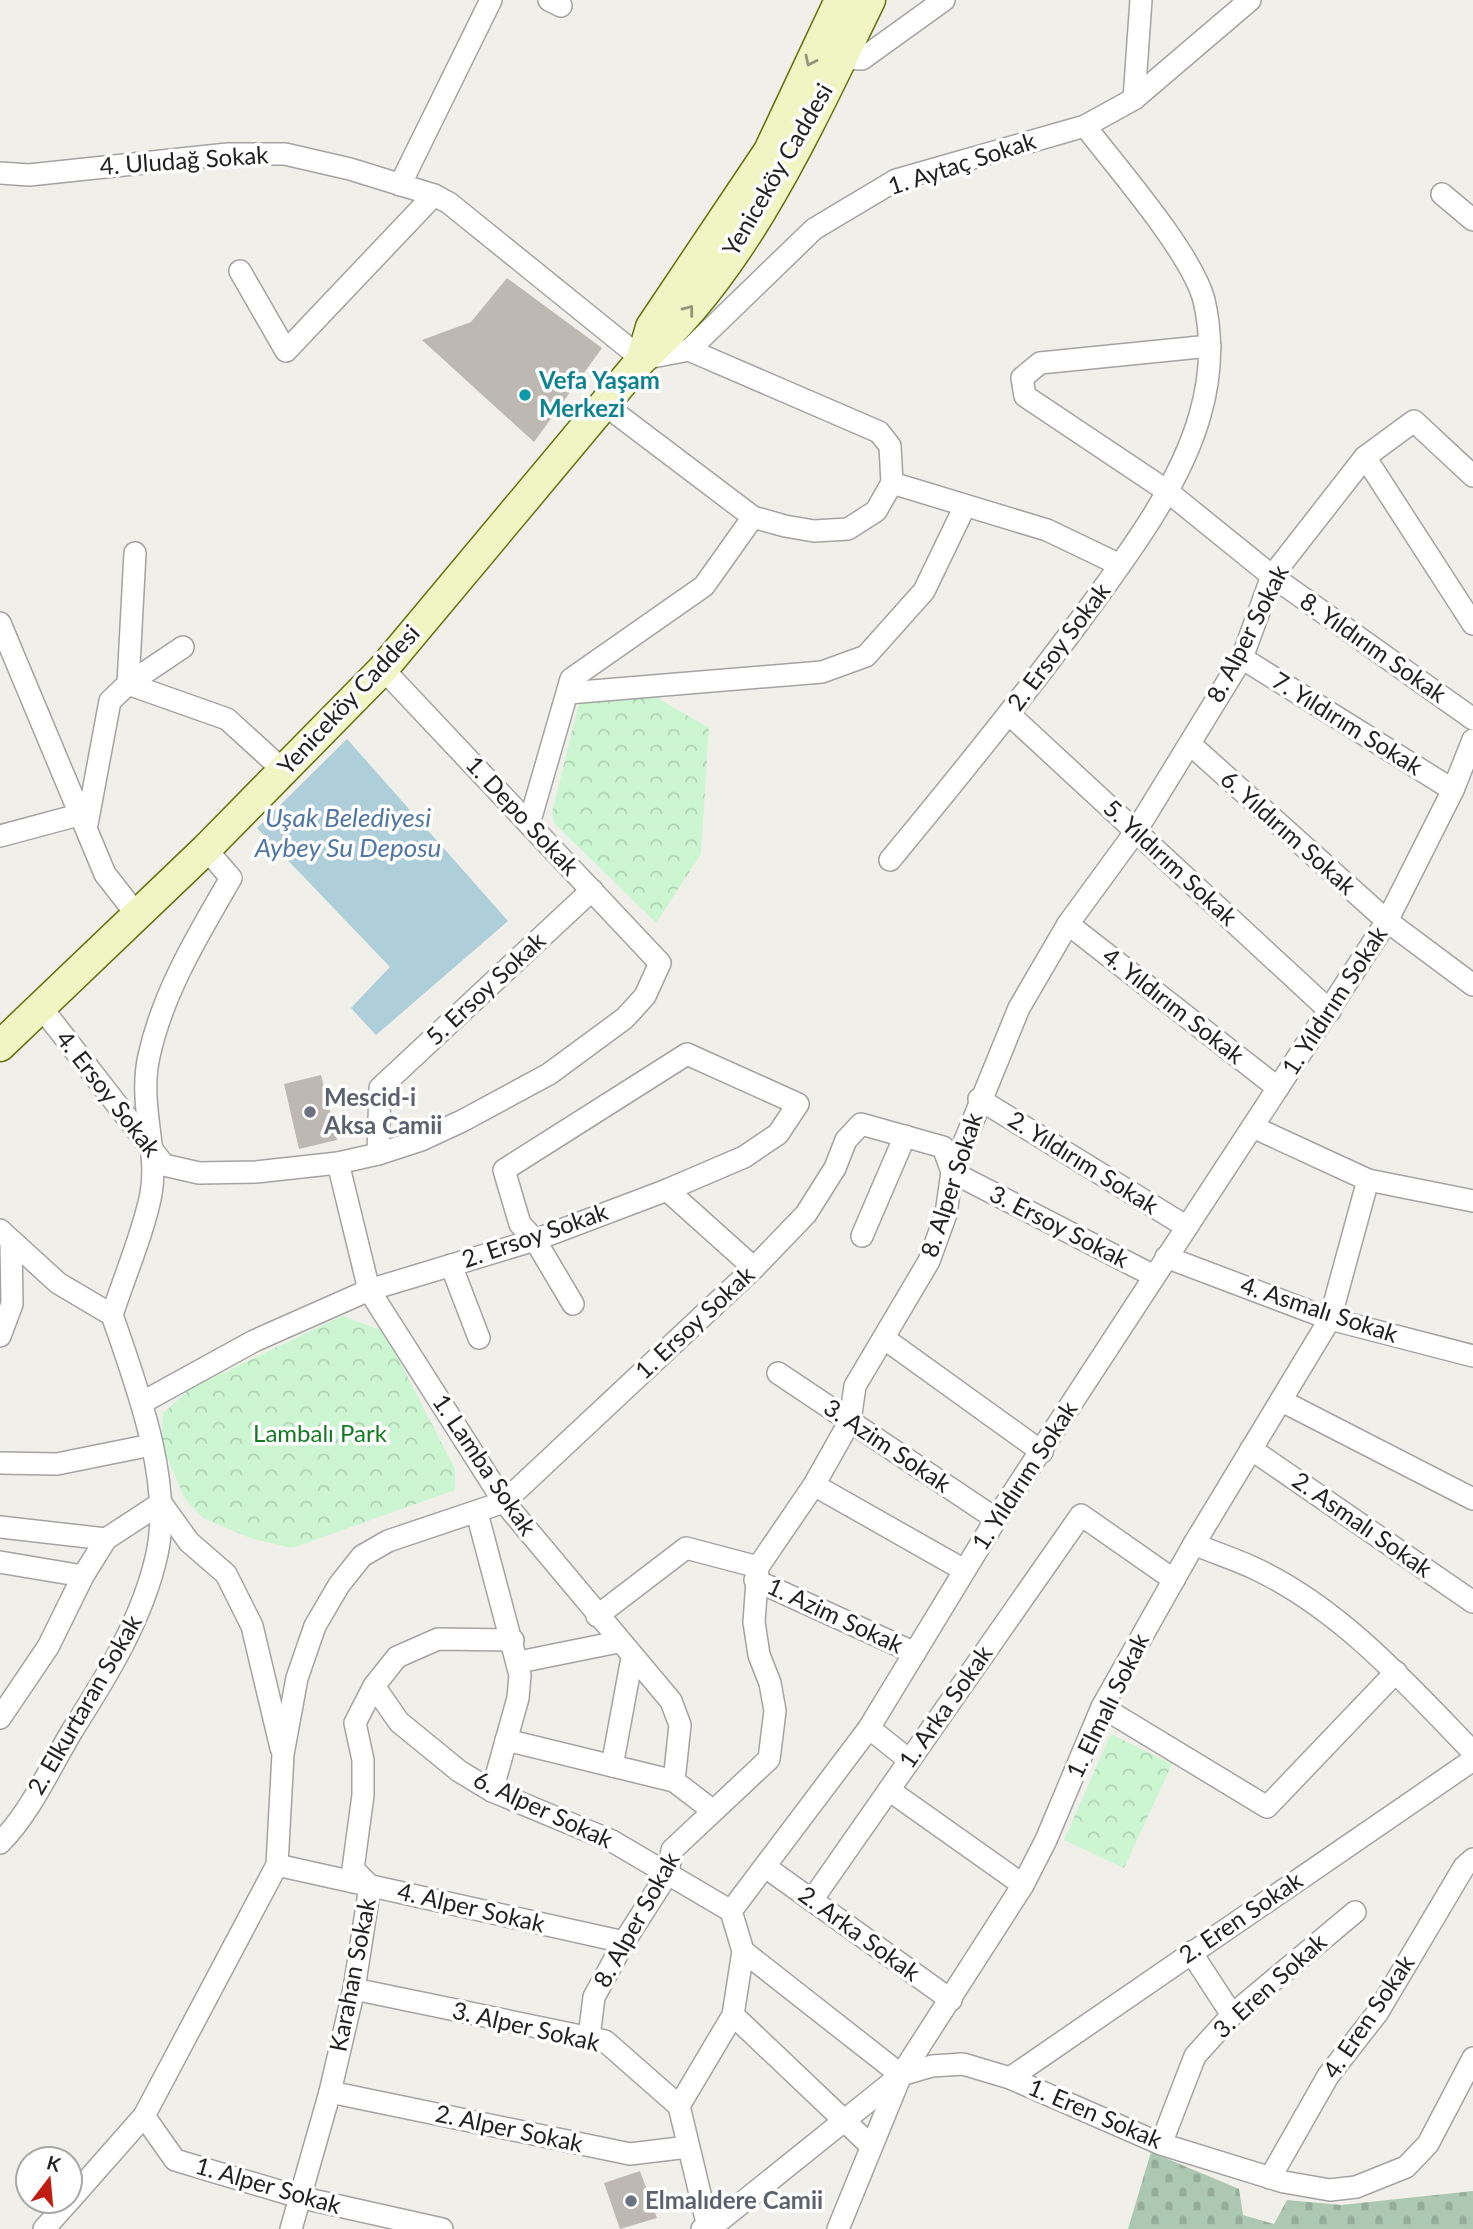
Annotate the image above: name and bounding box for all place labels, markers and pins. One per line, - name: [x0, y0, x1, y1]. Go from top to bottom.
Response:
- place label: Vefa Yaşam Merkezi: [538, 365, 660, 422]
- marker: Vefa Yaşam Merkezi: [517, 387, 533, 403]
- place label: Mescid-i Aksa Camii: [323, 1082, 442, 1139]
- marker: Mescid-i Aksa Camii: [302, 1104, 318, 1120]
- place label: Elmalıdere Camii: [645, 2185, 823, 2214]
- marker: Elmalıdere Camii: [623, 2193, 639, 2209]

